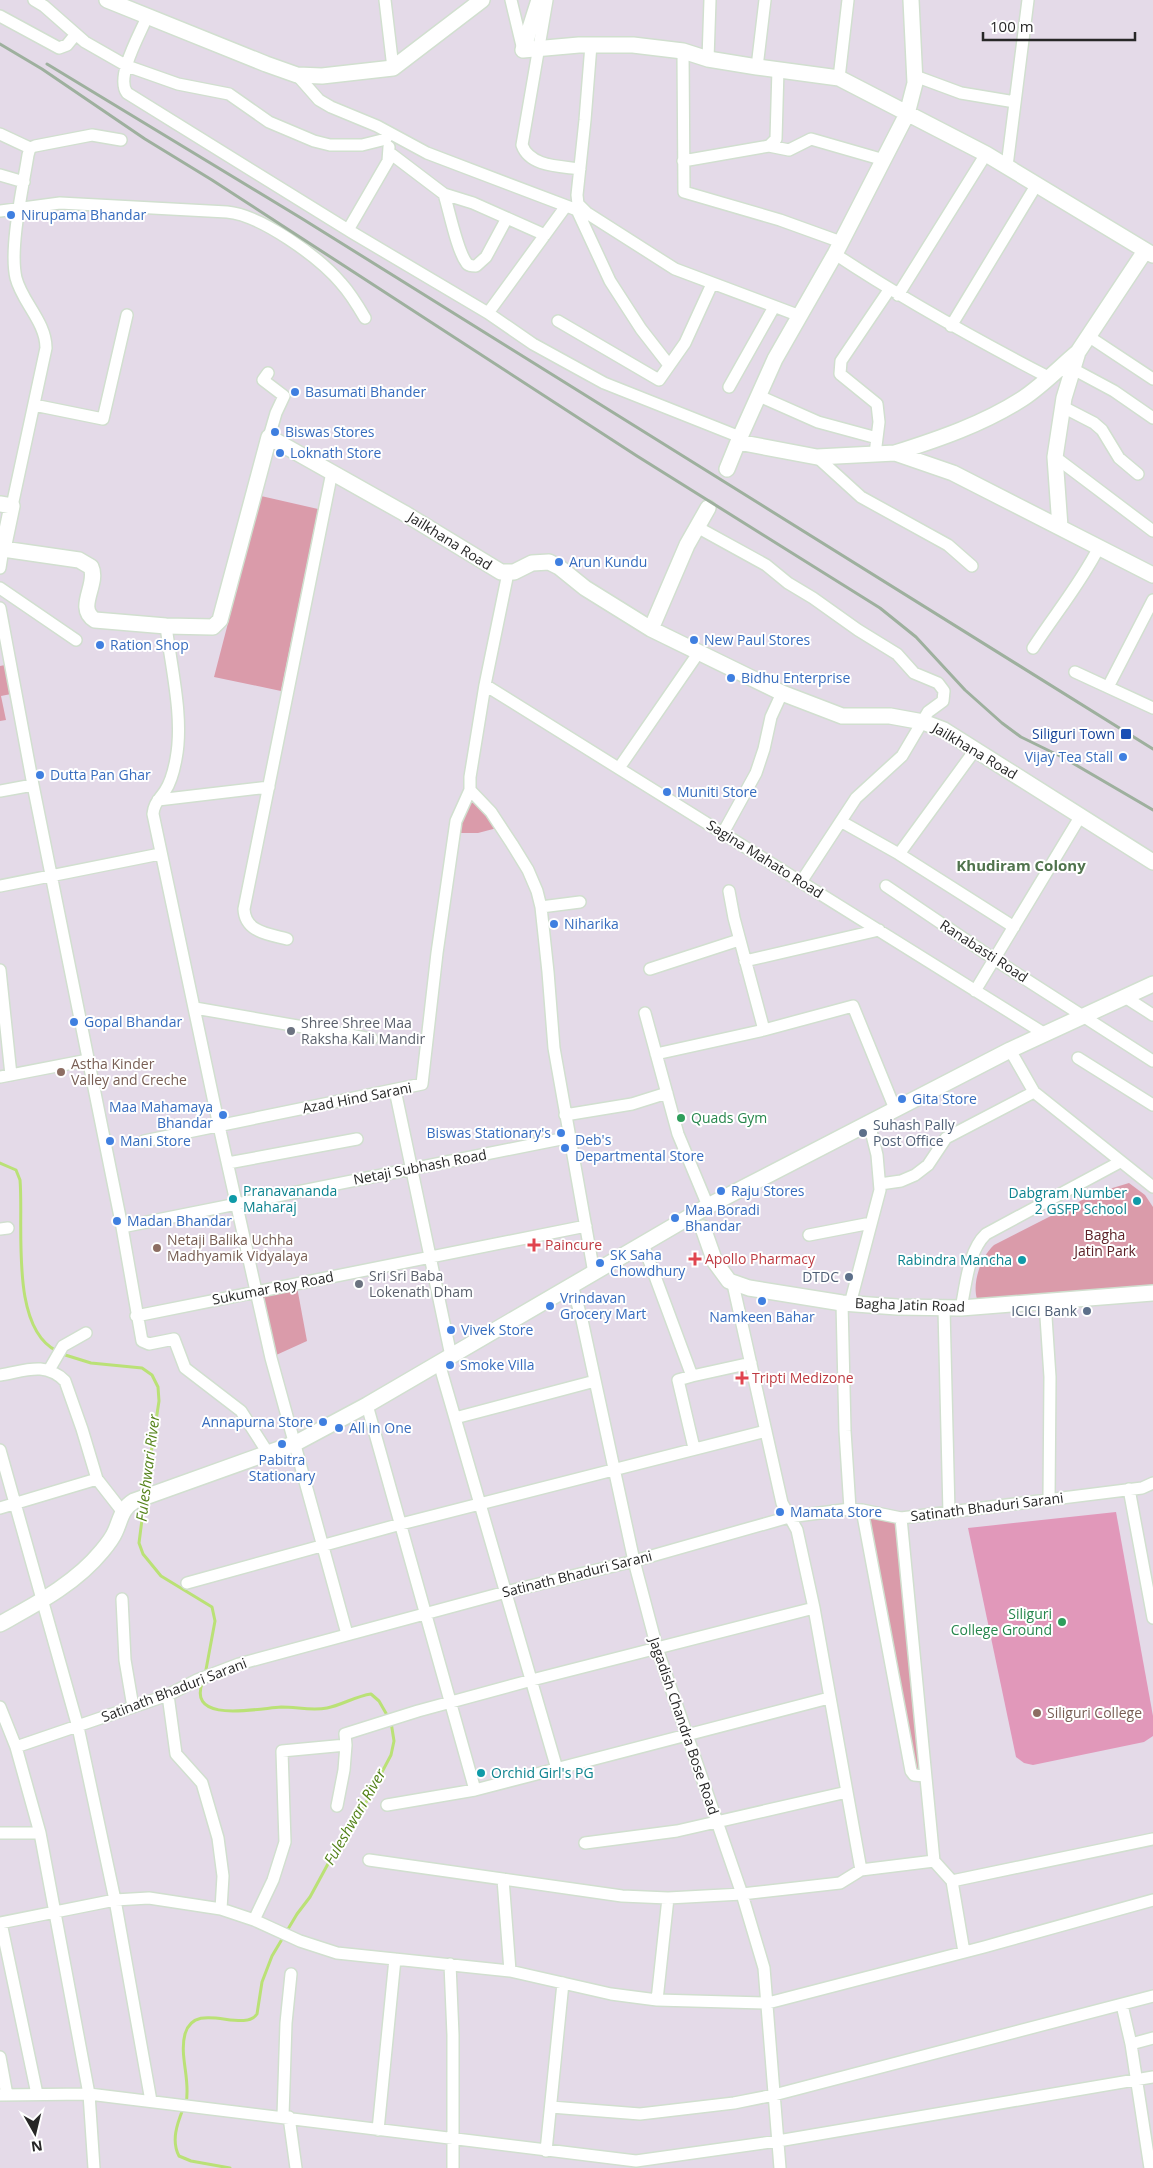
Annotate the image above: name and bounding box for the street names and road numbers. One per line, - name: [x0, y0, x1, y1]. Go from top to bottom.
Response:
- street label: Jailkhana Road: [403, 506, 496, 574]
- street label: Jailkhana Road: [928, 717, 1021, 783]
- street label: Sagina Mahato Road: [703, 815, 827, 902]
- street label: Ranabasti Road: [937, 915, 1032, 986]
- street label: Azad Hind Sarani: [301, 1078, 413, 1117]
- street label: Netaji Subhash Road: [352, 1144, 488, 1189]
- street label: Sukumar Roy Road: [211, 1266, 335, 1309]
- street label: Bagha Jatin Road: [855, 1293, 965, 1316]
- street label: Satinath Bhaduri Sarani: [909, 1488, 1065, 1525]
- street label: Satinath Bhaduri Sarani: [500, 1546, 654, 1601]
- street label: Jagadish Chandra Bose Road: [644, 1633, 724, 1817]
- street label: Satinath Bhaduri Sarani: [98, 1653, 249, 1726]

